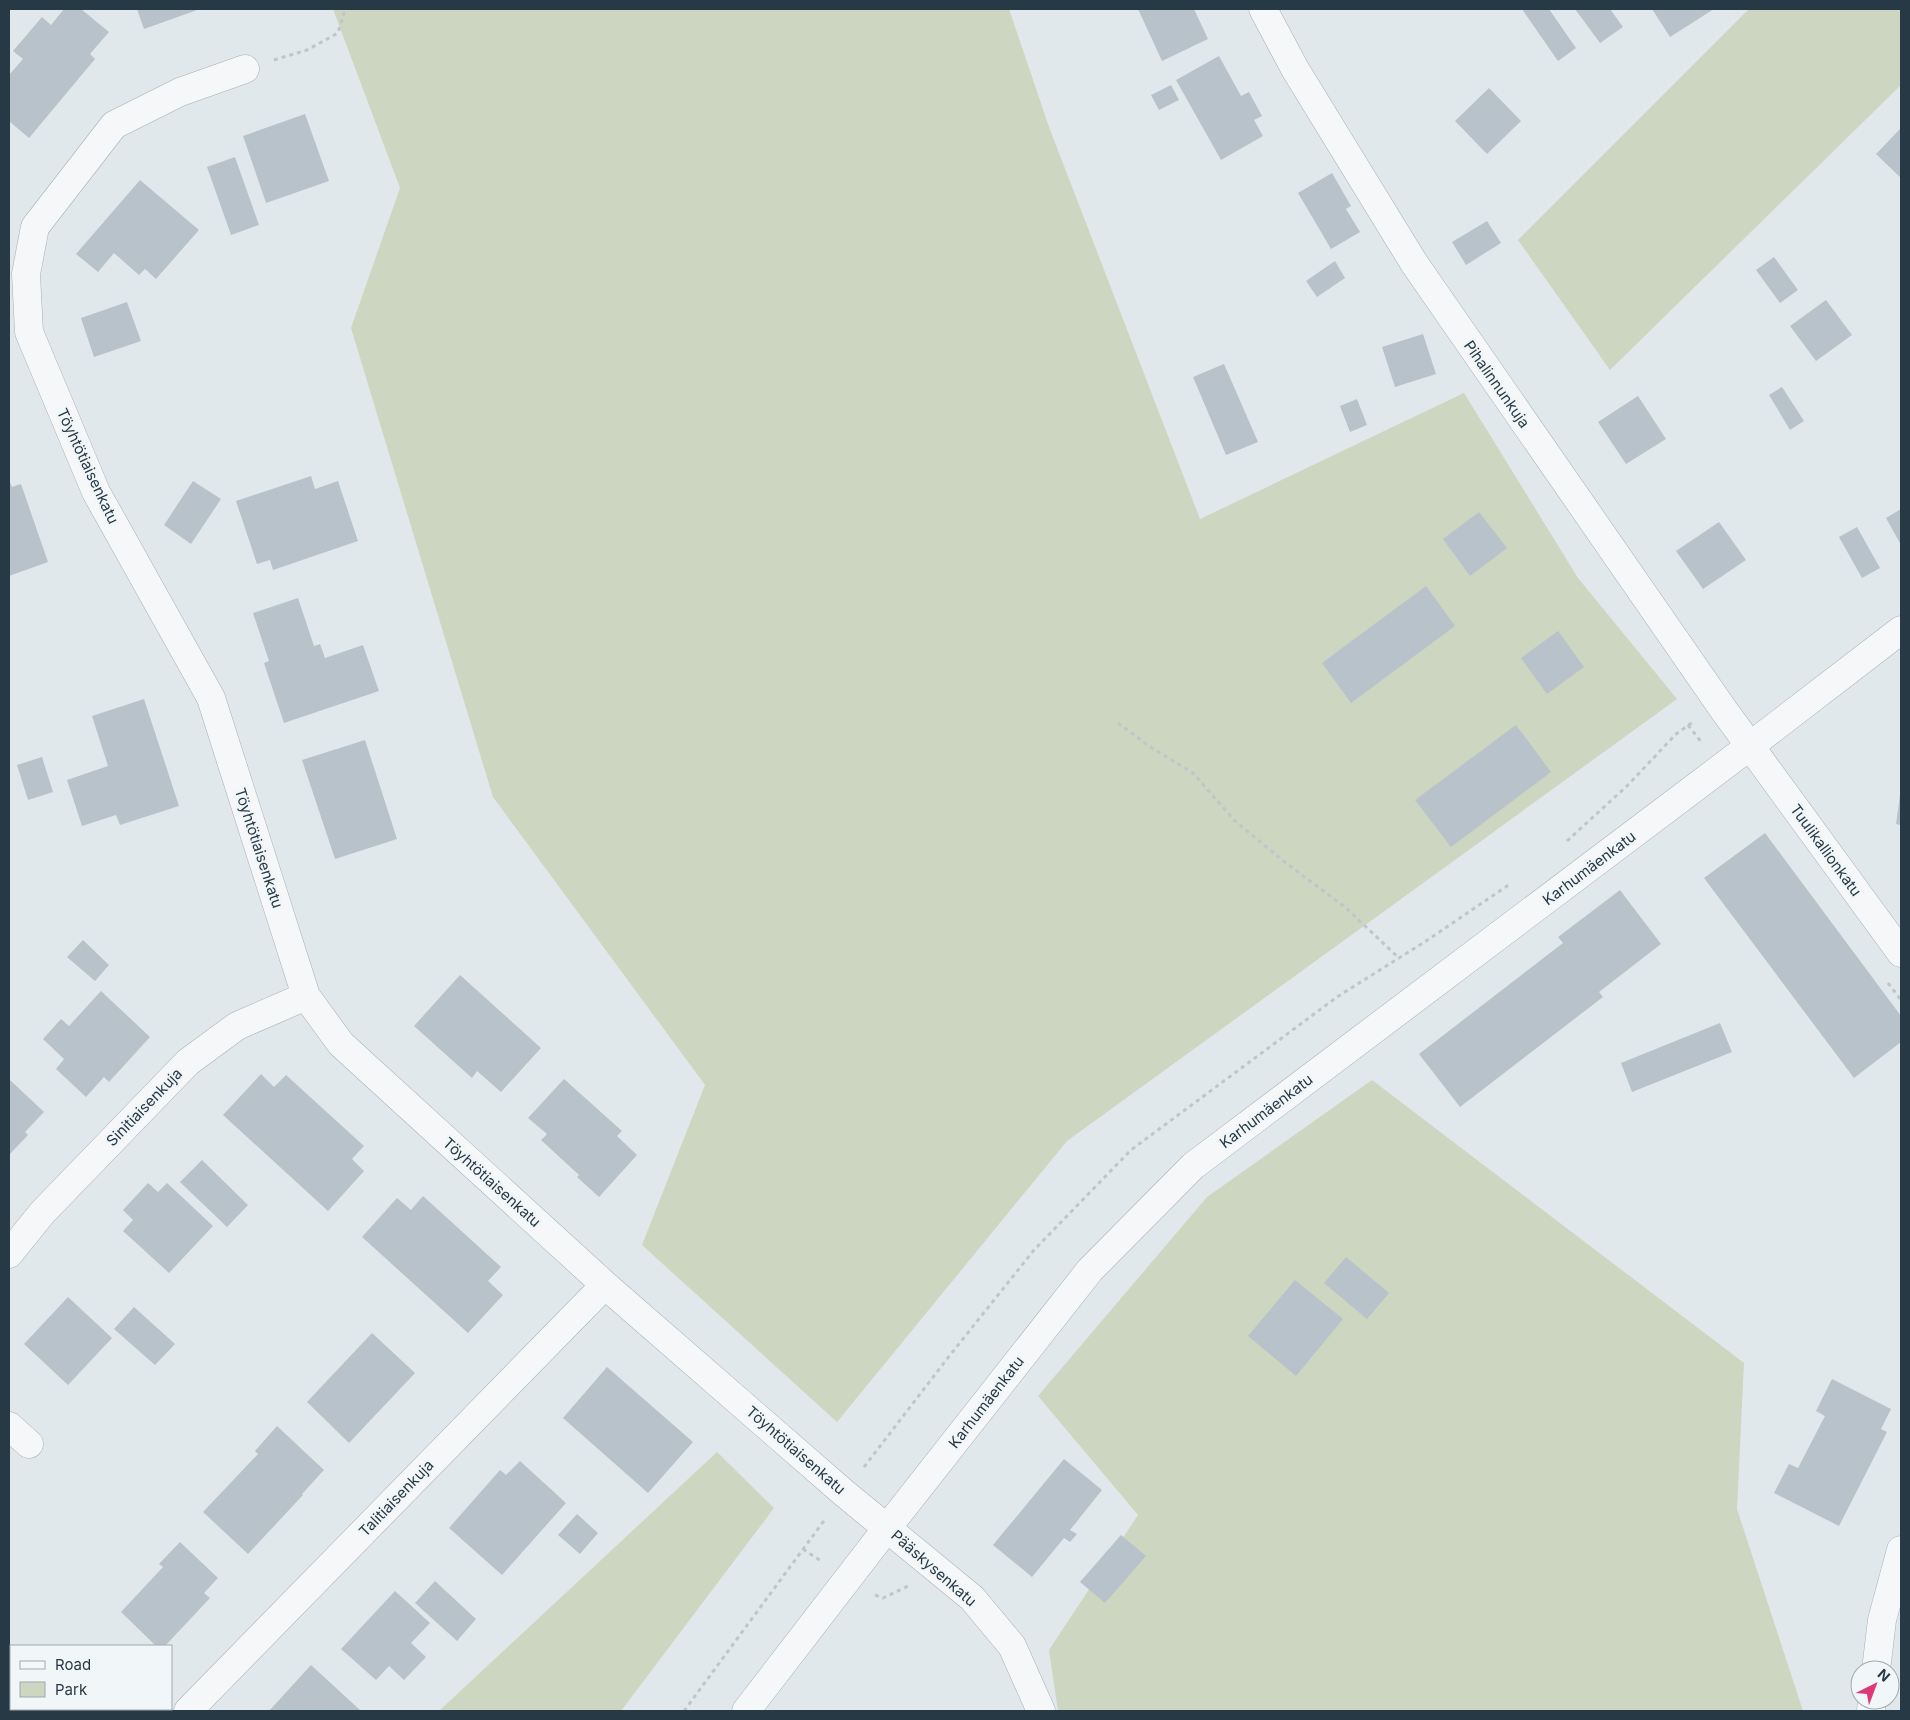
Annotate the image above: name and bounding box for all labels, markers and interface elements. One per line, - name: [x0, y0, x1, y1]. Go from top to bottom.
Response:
- street label: Pihalinnunkuja: [1460, 337, 1534, 431]
- street label: Töyhtötiaisenkatu: [53, 405, 123, 527]
- street label: Töyhtötiaisenkatu: [231, 785, 287, 911]
- street label: Tuulikallionkatu: [1786, 800, 1866, 900]
- street label: Karhumäenkatu: [1539, 827, 1639, 909]
- street label: Sinitiaisenkuja: [102, 1064, 186, 1150]
- street label: Karhumäenkatu: [1216, 1070, 1316, 1152]
- street label: Töyhtötiaisenkatu: [439, 1133, 545, 1231]
- street label: Karhumäenkatu: [944, 1352, 1028, 1452]
- street label: Töyhtötiaisenkatu: [742, 1402, 850, 1498]
- street label: Talitiaisenkuja: [355, 1456, 437, 1540]
- street label: Pääskysenkatu: [887, 1526, 981, 1610]
- legend: [10, 1645, 172, 1710]
- text: Road: [55, 1655, 91, 1674]
- north arrow: [1850, 1660, 1900, 1710]
- text: N: [1874, 1665, 1894, 1685]
- text: Park: [55, 1680, 88, 1699]

